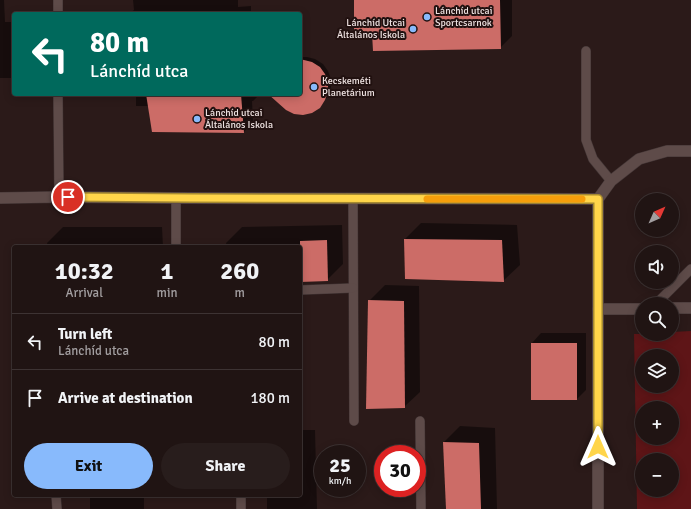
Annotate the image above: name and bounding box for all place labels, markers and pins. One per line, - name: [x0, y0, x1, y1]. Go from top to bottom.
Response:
- place label: Lánchíd utcai Sportcsarnok: [435, 5, 492, 29]
- marker: Lánchíd utcai Sportcsarnok: [422, 12, 432, 22]
- place label: Lánchíd Utcai Általános Iskola: [337, 17, 405, 41]
- marker: Lánchíd Utcai Általános Iskola: [408, 24, 418, 34]
- place label: Kecskeméti Planetárium: [322, 75, 375, 99]
- marker: Kecskeméti Planetárium: [309, 82, 319, 92]
- place label: Lánchíd utcai Általános Iskola: [205, 107, 273, 131]
- marker: Lánchíd utcai Általános Iskola: [192, 114, 202, 124]
- pin: [51, 180, 85, 214]

